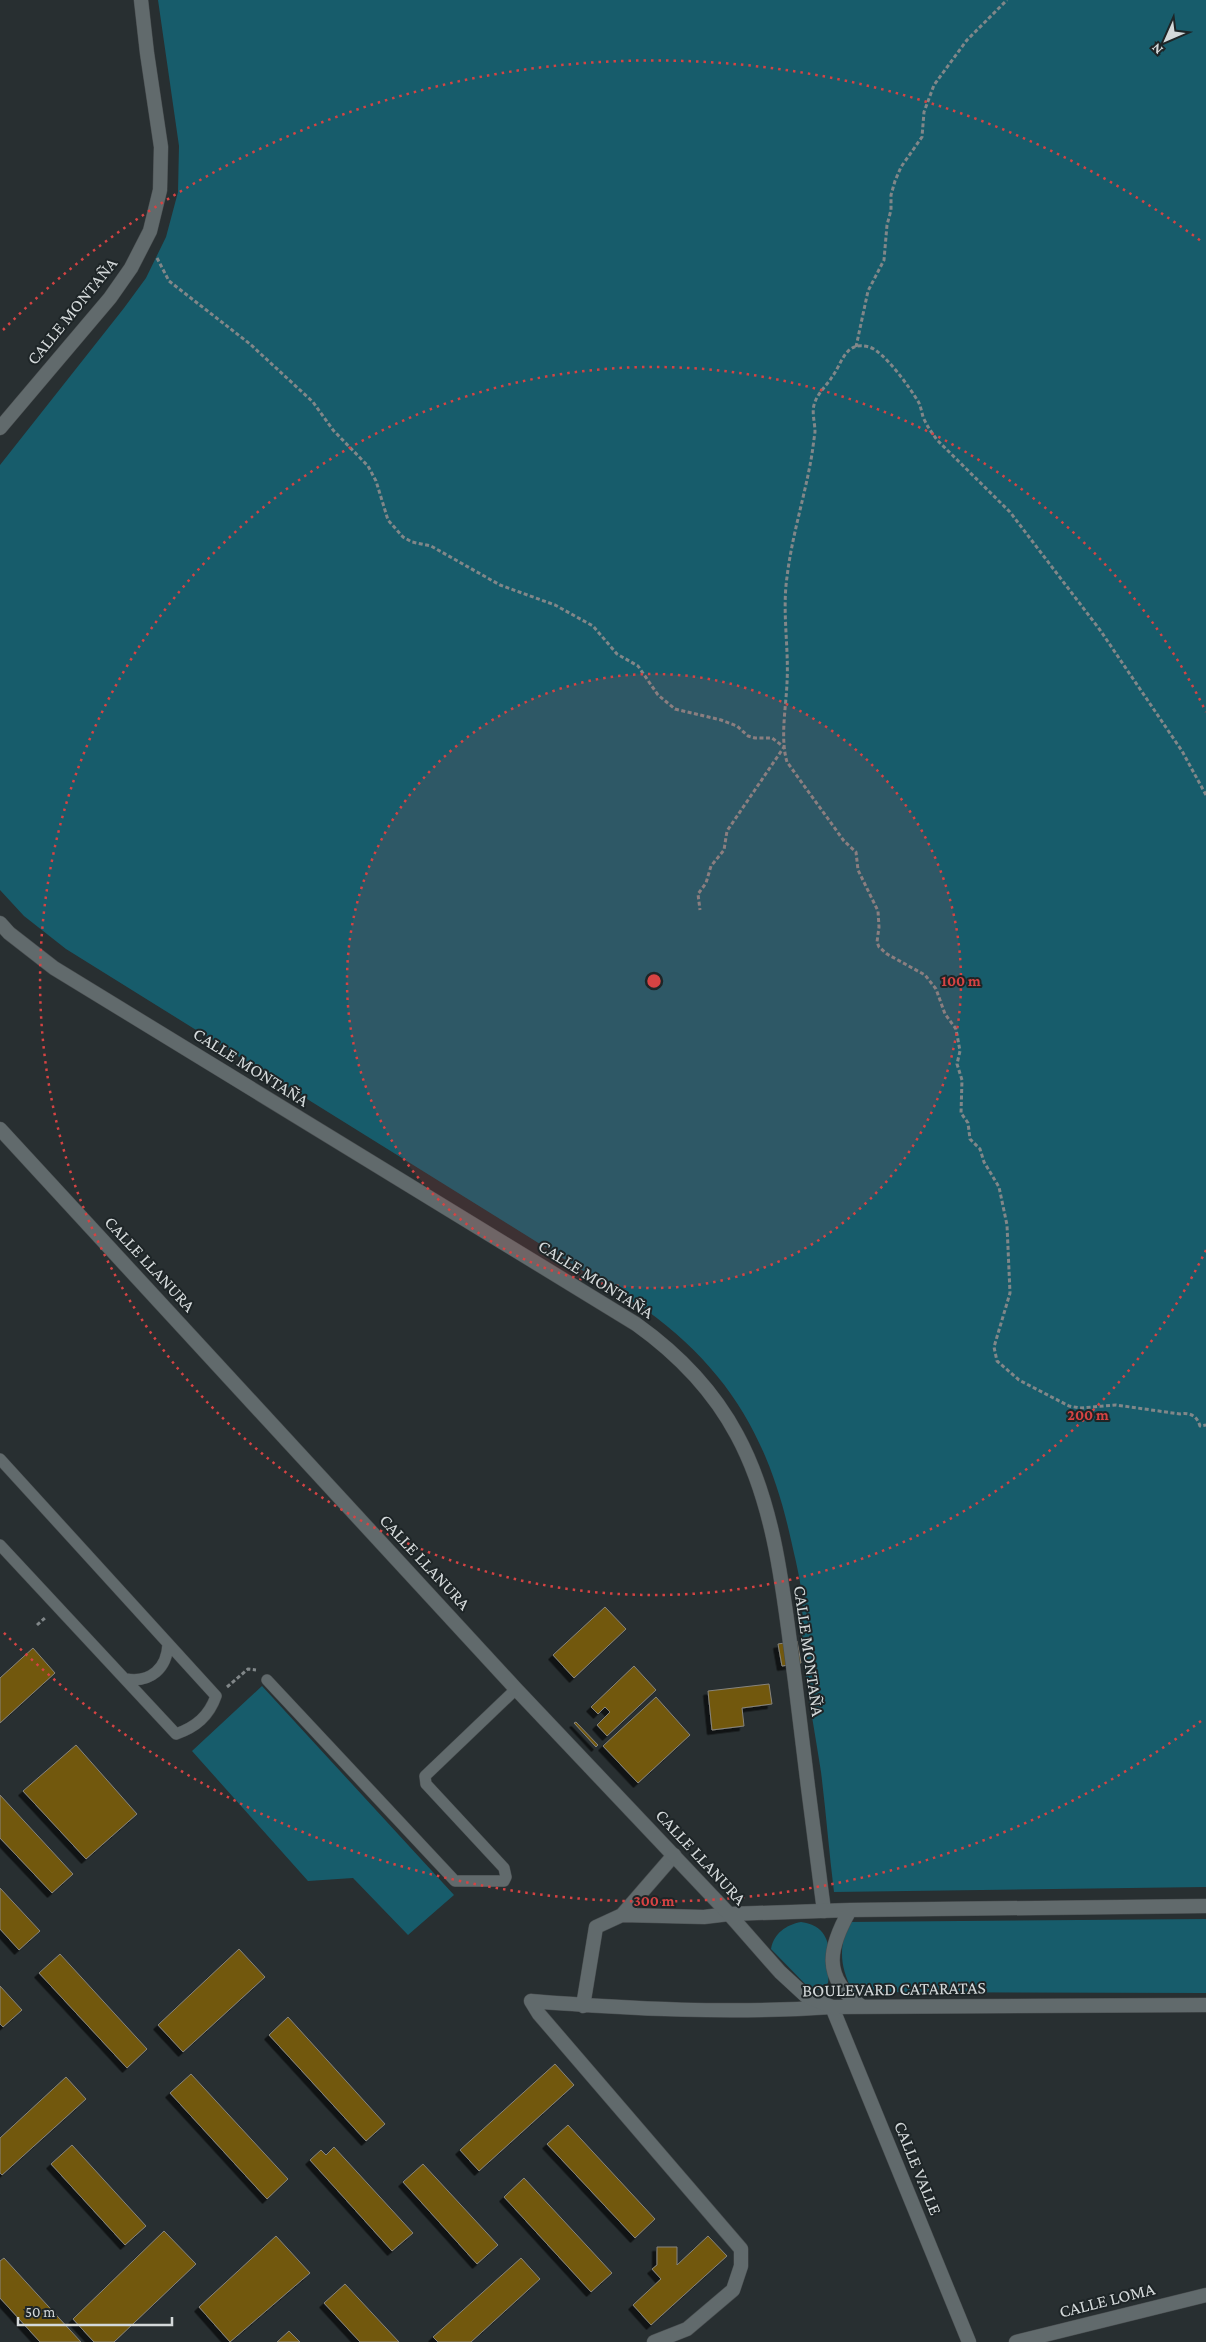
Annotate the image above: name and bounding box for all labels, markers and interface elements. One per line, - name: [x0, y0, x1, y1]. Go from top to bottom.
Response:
- north arrow: [1141, 15, 1191, 65]
- text: N: [1147, 40, 1166, 58]
- street label: CALLE MONTAÑA: [23, 253, 122, 369]
- centre of rings: [645, 972, 663, 990]
- text: 100 m: [941, 973, 981, 989]
- street label: CALLE MONTAÑA: [190, 1024, 313, 1111]
- street label: CALLE LLANURA: [101, 1212, 200, 1316]
- street label: CALLE MONTAÑA: [535, 1236, 658, 1323]
- text: 200 m: [1067, 1407, 1109, 1423]
- street label: CALLE LLANURA: [376, 1510, 475, 1614]
- street label: CALLE MONTAÑA: [790, 1584, 828, 1719]
- street label: CALLE LLANURA: [652, 1805, 751, 1909]
- text: 300 m: [633, 1893, 675, 1909]
- street label: BOULEVARD CATARATAS: [802, 1977, 986, 2001]
- street label: CALLE VALLE: [890, 2118, 946, 2218]
- street label: CALLE LOMA: [1057, 2278, 1158, 2322]
- scale bar: [18, 2294, 171, 2326]
- text: 50 m: [25, 2304, 55, 2320]

